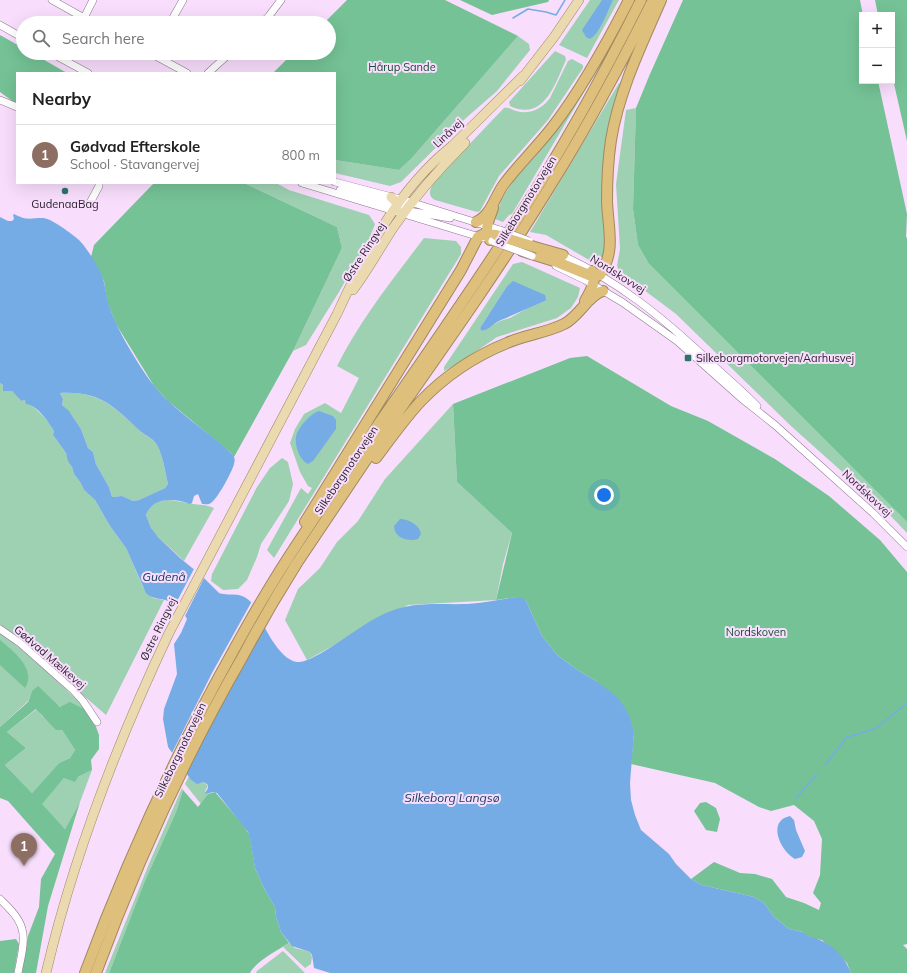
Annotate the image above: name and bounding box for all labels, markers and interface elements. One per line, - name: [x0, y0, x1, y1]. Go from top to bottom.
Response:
- map controls: [859, 12, 895, 84]
- button: +: [859, 12, 895, 48]
- search box: [16, 16, 336, 60]
- icon: search: [30, 27, 52, 49]
- text: Search here: [62, 29, 144, 48]
- button: −: [859, 48, 895, 84]
- park label: Hårup Sande: [368, 60, 436, 74]
- text: Nearby: [32, 88, 91, 109]
- street label: Linåvej: [430, 116, 466, 150]
- text: Gødvad Efterskole: [70, 137, 200, 156]
- text: 1: [41, 147, 49, 163]
- text: 800 m: [282, 147, 320, 163]
- street label: Silkeborgmotorvejen: [492, 153, 560, 249]
- text: School · Stavangervej: [70, 156, 199, 172]
- marker: GudenaaBag: [60, 186, 70, 196]
- place label: GudenaaBag: [31, 197, 99, 211]
- street label: Østre Ringvej: [340, 220, 388, 284]
- street label: Nordskovvej: [588, 251, 648, 297]
- place label: Silkeborgmotorvejen/Aarhusvej: [696, 351, 854, 365]
- marker: Silkeborgmotorvejen/Aarhusvej: [683, 353, 693, 363]
- street label: Silkeborgmotorvejen: [311, 423, 381, 517]
- street label: Nordskovvej: [839, 467, 895, 519]
- your location: [594, 485, 614, 505]
- water label: Gudenå: [142, 569, 186, 584]
- street label: Østre Ringvej: [137, 595, 179, 663]
- street label: Gødvad Mælkevej: [11, 622, 89, 692]
- park label: Nordskoven: [726, 625, 786, 639]
- street label: Silkeborgmotorvejen: [151, 700, 209, 800]
- water label: Silkeborg Langsø: [404, 790, 500, 805]
- pin: 1: [11, 833, 37, 866]

